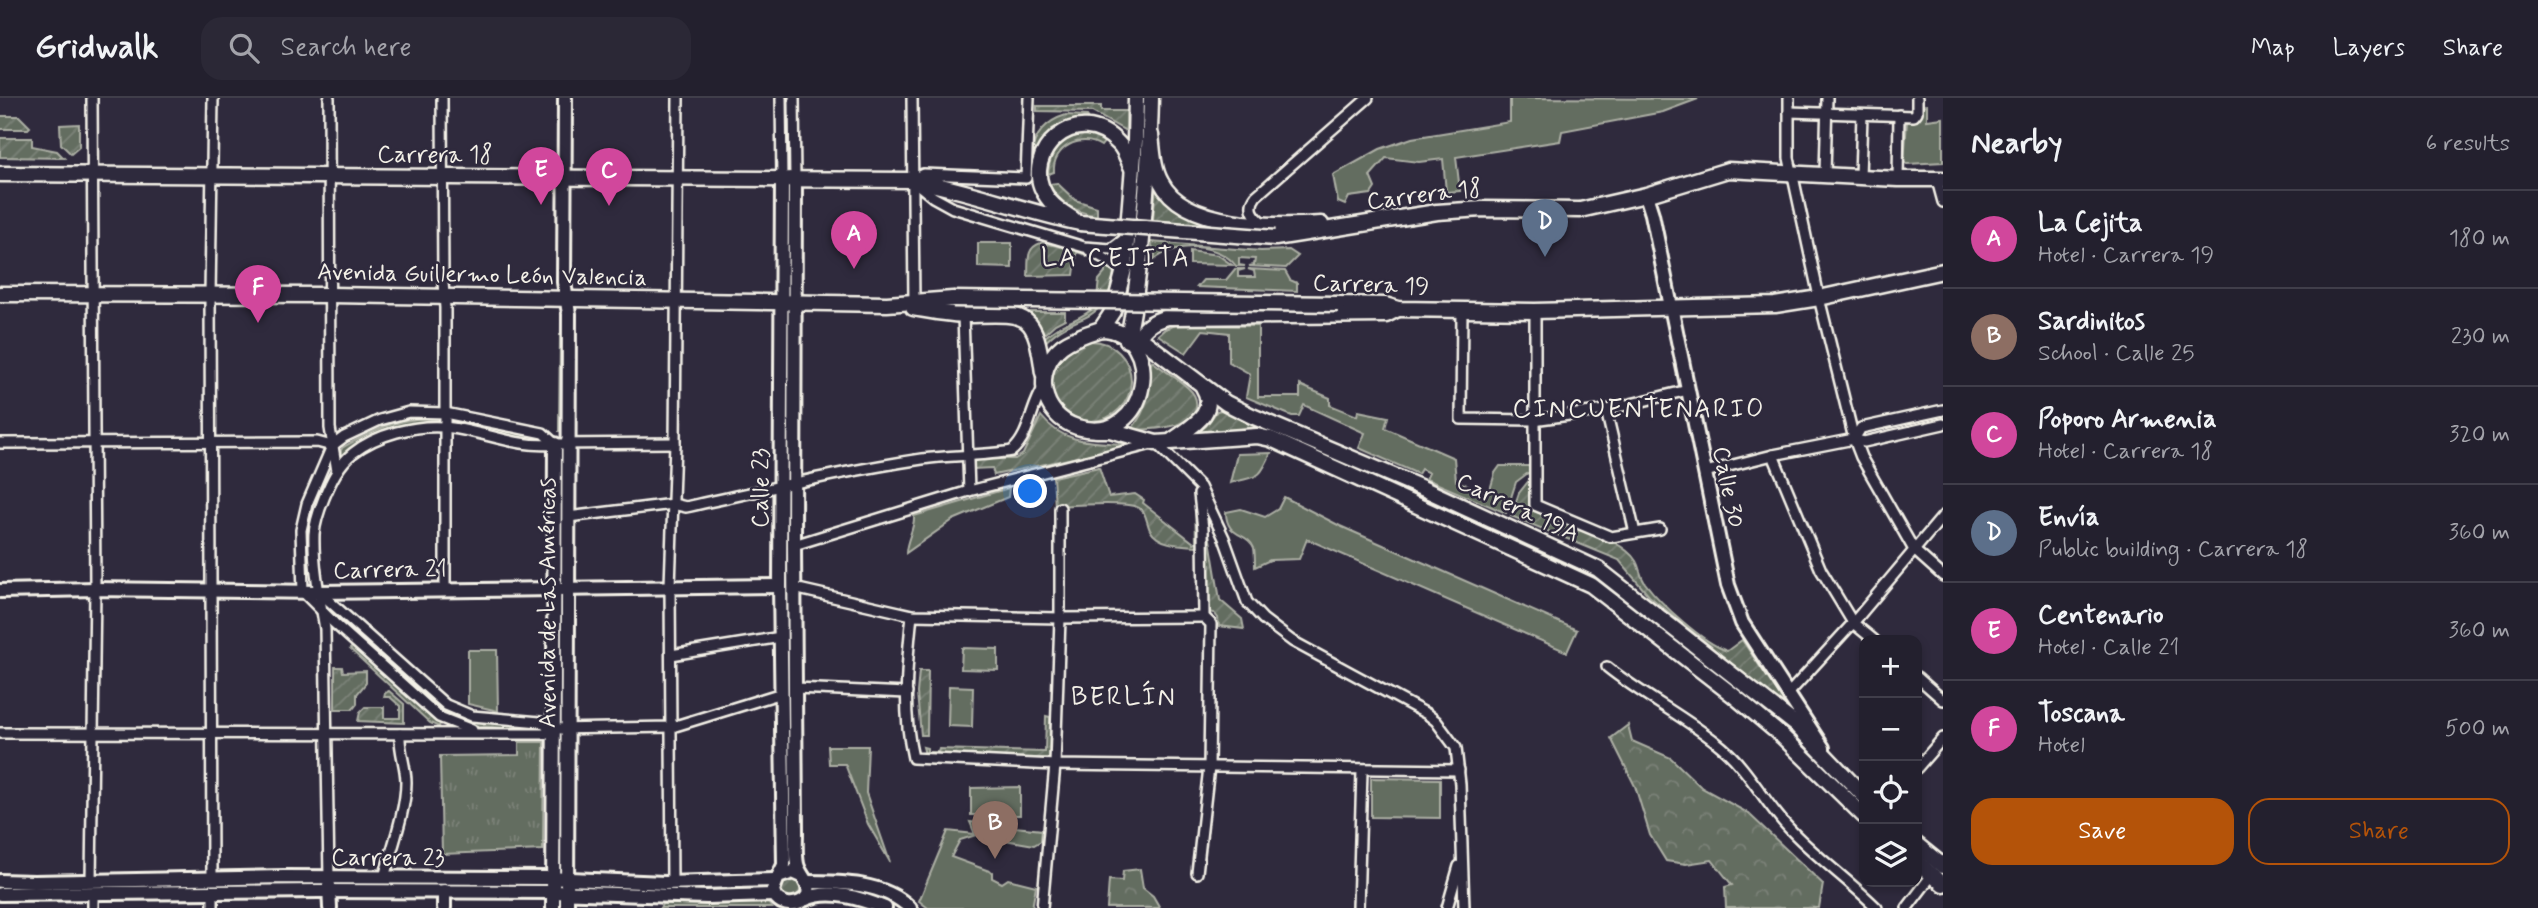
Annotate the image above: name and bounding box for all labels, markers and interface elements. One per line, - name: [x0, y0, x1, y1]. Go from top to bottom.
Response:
- search box: [201, 17, 691, 80]
- text: Gridwalk: [35, 26, 159, 70]
- icon: search: [225, 29, 263, 67]
- text: Search here: [281, 31, 411, 65]
- text: Map: [2251, 33, 2295, 64]
- text: Layers: [2333, 33, 2405, 64]
- text: Share: [2443, 33, 2503, 64]
- text: Nearby: [1971, 124, 2062, 163]
- text: 6 results: [2426, 129, 2510, 159]
- street label: Carrera 18: [377, 140, 493, 171]
- pin: E: [518, 147, 564, 205]
- pin: C: [586, 148, 632, 206]
- street label: Carrera 18: [1365, 173, 1483, 218]
- pin: D: [1522, 199, 1568, 257]
- text: La Cejita: [2038, 207, 2143, 241]
- pin: A: [831, 211, 877, 269]
- text: A: [1986, 224, 2002, 254]
- text: 180 m: [2449, 224, 2510, 254]
- text: Hotel · Carrera 19: [2038, 241, 2214, 271]
- district label: LA CEJITA: [1041, 242, 1191, 276]
- street label: Avenida Guillermo León Valencia: [317, 257, 647, 294]
- pin: F: [235, 265, 281, 323]
- street label: Carrera 19: [1312, 268, 1430, 303]
- text: Sardinitos: [2038, 305, 2145, 339]
- text: B: [1987, 322, 2001, 352]
- text: 230 m: [2451, 322, 2510, 352]
- text: School · Calle 25: [2038, 339, 2194, 369]
- district label: CINCUENTENARIO: [1512, 393, 1766, 427]
- text: Poporo Armenia: [2038, 403, 2217, 437]
- text: C: [1986, 420, 2002, 450]
- text: 320 m: [2449, 420, 2510, 450]
- text: Hotel · Carrera 18: [2038, 437, 2213, 467]
- street label: Calle 30: [1704, 444, 1751, 531]
- street label: Calle 23: [746, 448, 777, 528]
- street label: Carrera 19A: [1451, 466, 1584, 550]
- your location: [1013, 474, 1047, 508]
- street label: Avenida de Las Américas: [533, 478, 564, 728]
- text: Envía: [2038, 501, 2099, 535]
- text: D: [1986, 518, 2002, 548]
- text: 360 m: [2449, 518, 2510, 548]
- text: Public building · Carrera 18: [2038, 535, 2308, 565]
- street label: Carrera 21: [333, 554, 447, 587]
- text: Centenario: [2038, 599, 2164, 633]
- text: E: [1987, 616, 2001, 646]
- text: 360 m: [2449, 616, 2510, 646]
- text: Hotel · Calle 21: [2038, 633, 2179, 663]
- map controls: [1859, 635, 1922, 887]
- button: +: [1859, 635, 1922, 698]
- district label: BERLÍN: [1071, 680, 1177, 715]
- text: Toscana: [2038, 697, 2125, 731]
- button: −: [1859, 698, 1922, 761]
- text: F: [1988, 714, 2000, 744]
- text: 500 m: [2445, 714, 2510, 744]
- text: Hotel: [2038, 731, 2085, 761]
- button: locate: [1859, 761, 1922, 824]
- button: Save: [1971, 798, 2234, 865]
- button: Share: [2248, 798, 2510, 865]
- pin: B: [972, 801, 1018, 859]
- button: layers: [1859, 824, 1922, 887]
- street label: Carrera 23: [331, 843, 445, 874]

